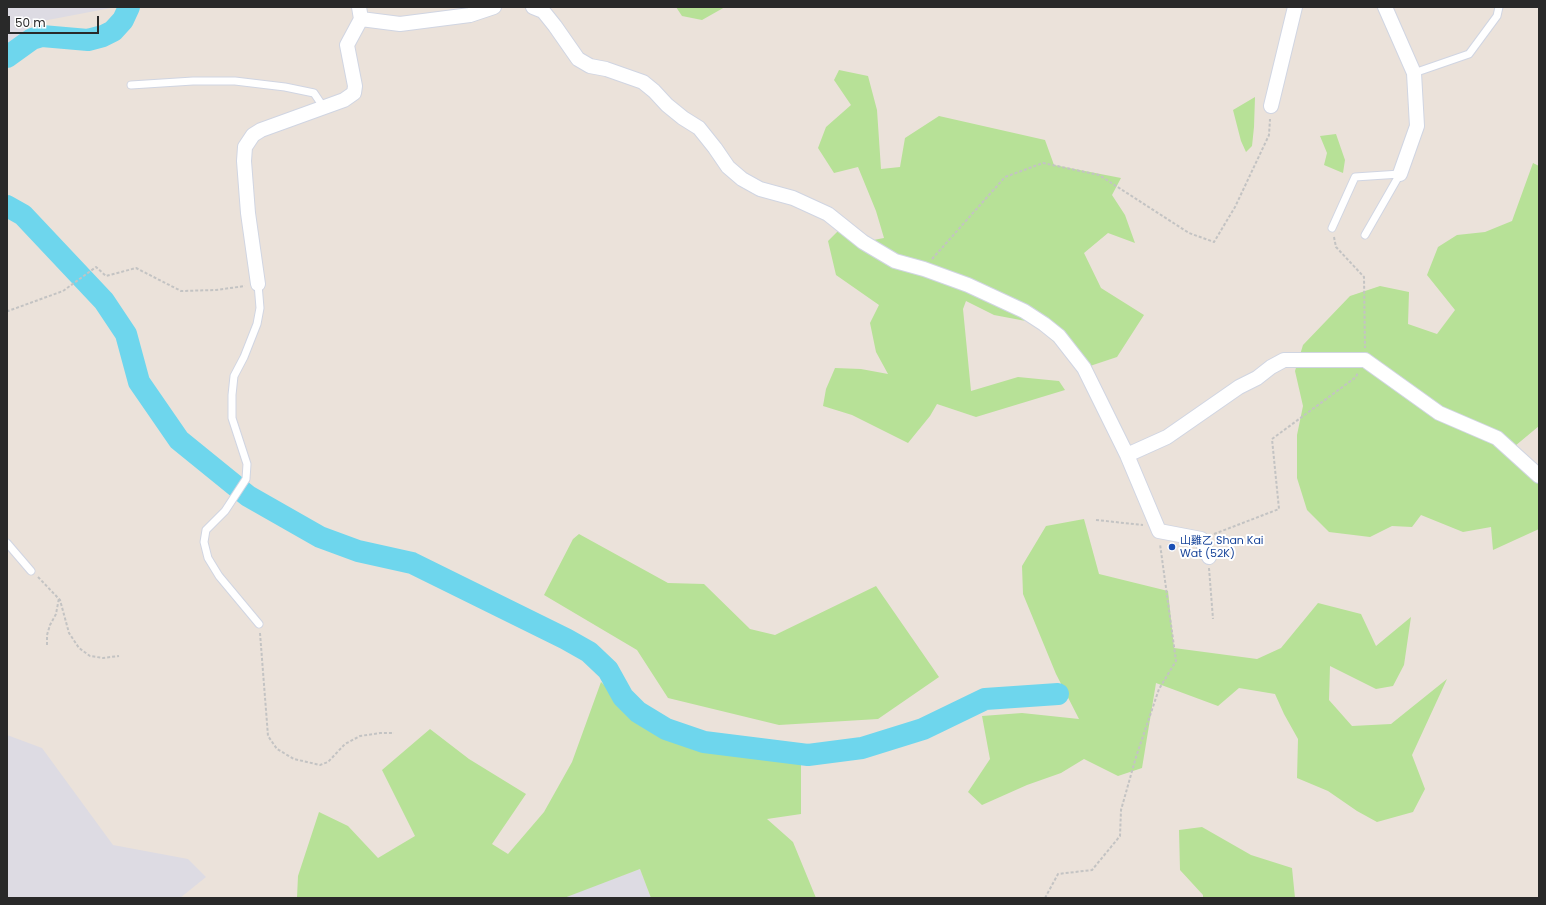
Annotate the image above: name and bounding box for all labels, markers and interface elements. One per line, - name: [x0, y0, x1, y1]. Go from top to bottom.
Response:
- scale bar: [10, 8, 101, 34]
- text: 50 m: [15, 14, 46, 31]
- place label: 山雞乙 Shan Kai Wat (52K): [1180, 534, 1264, 560]
- marker: 山雞乙 Shan Kai Wat (52K): [1167, 542, 1177, 552]

